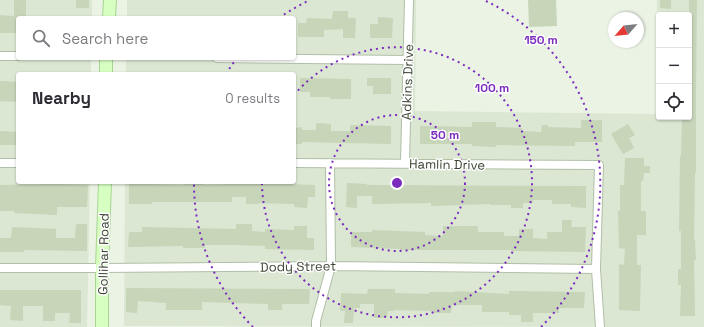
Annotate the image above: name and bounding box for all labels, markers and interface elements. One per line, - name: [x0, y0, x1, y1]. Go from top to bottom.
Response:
- north arrow: [608, 12, 644, 48]
- map controls: [656, 12, 692, 120]
- button: +: [656, 12, 692, 48]
- search box: [16, 16, 296, 60]
- icon: search: [30, 27, 52, 49]
- text: Search here: [62, 29, 148, 48]
- text: 150 m: [524, 32, 558, 48]
- street label: Adkins Drive: [398, 44, 417, 120]
- button: −: [656, 48, 692, 84]
- text: 100 m: [475, 80, 509, 96]
- button: locate: [656, 84, 692, 120]
- text: Nearby: [32, 87, 91, 109]
- text: 0 results: [225, 90, 280, 107]
- text: 50 m: [431, 127, 459, 143]
- street label: Hamlin Drive: [409, 155, 485, 174]
- centre of rings: [390, 176, 404, 190]
- street label: Gollihar Road: [94, 213, 113, 295]
- street label: Dody Street: [260, 257, 336, 276]

